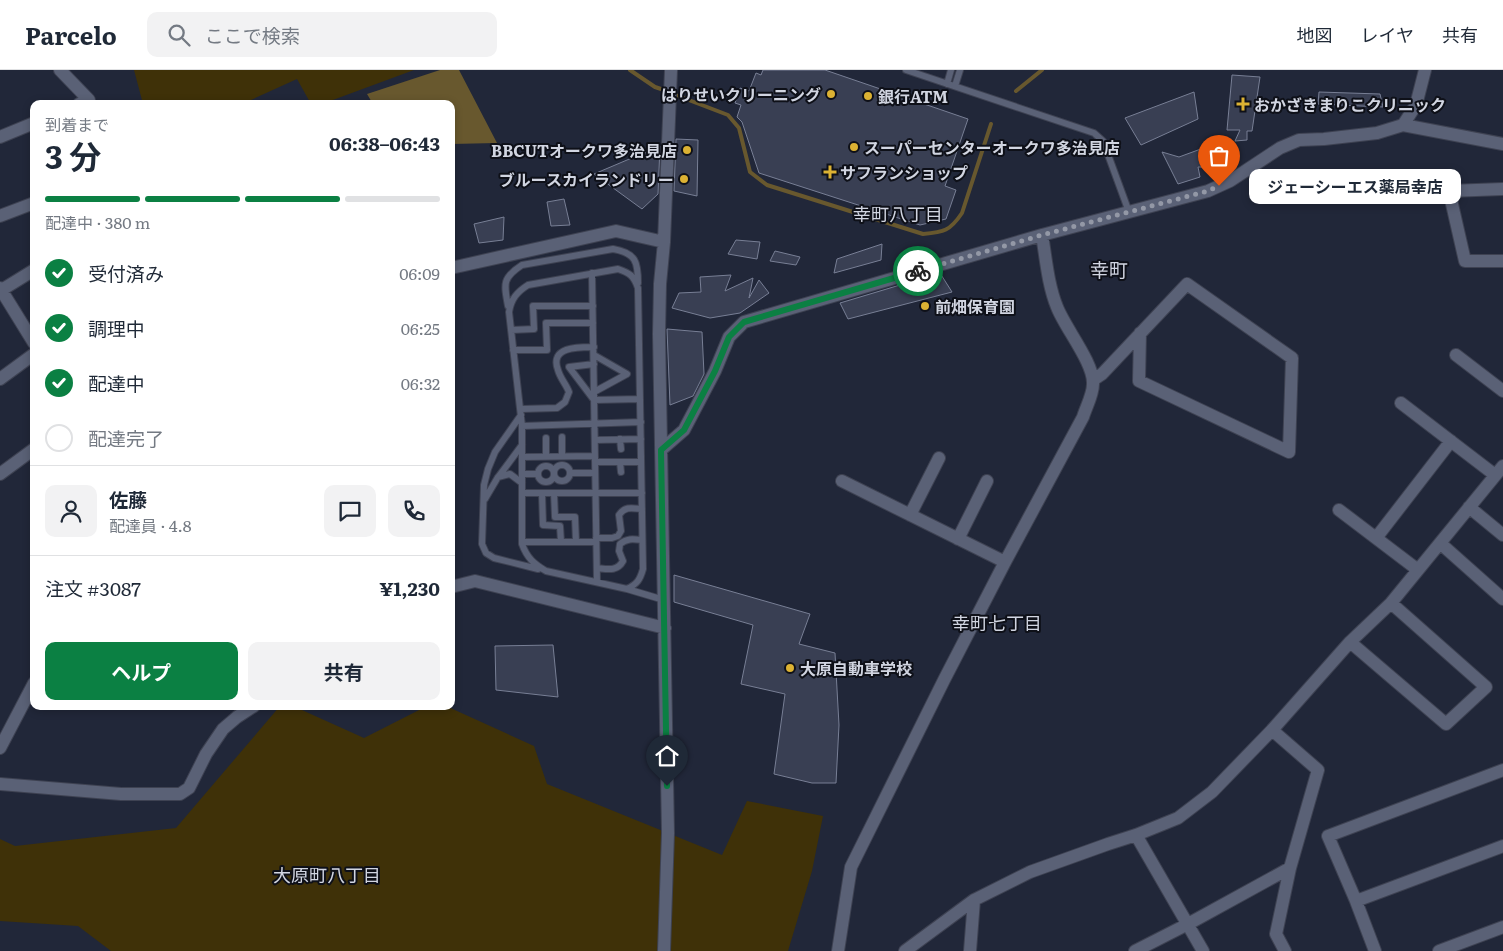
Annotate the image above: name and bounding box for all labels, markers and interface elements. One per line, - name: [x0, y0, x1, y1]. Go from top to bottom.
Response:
- search box: [147, 12, 497, 57]
- text: Parcelo: [25, 17, 117, 52]
- icon: search: [165, 21, 193, 49]
- text: ここで検索: [205, 21, 300, 49]
- text: 地図: [1297, 21, 1333, 48]
- text: レイヤ: [1361, 21, 1414, 48]
- text: 共有: [1442, 21, 1478, 48]
- place label: はりせいクリーニング: [661, 82, 821, 106]
- place label: 銀行ATM: [878, 84, 948, 108]
- marker: はりせいクリーニング: [825, 88, 837, 100]
- marker: 銀行ATM: [862, 90, 874, 102]
- place label: おかざきまりこクリニック: [1254, 92, 1446, 116]
- marker: おかざきまりこクリニック: [1236, 97, 1250, 111]
- text: 到着まで: [45, 112, 109, 136]
- text: 06:38–06:43: [329, 129, 440, 157]
- text: 3 分: [45, 131, 101, 179]
- place label: スーパーセンターオークワ多治見店: [864, 135, 1120, 159]
- pin: [1198, 135, 1240, 186]
- place label: BBCUTオークワ多治見店: [491, 138, 677, 162]
- marker: スーパーセンターオークワ多治見店: [848, 141, 860, 153]
- icon: bag: [1205, 142, 1233, 170]
- marker: BBCUTオークワ多治見店: [681, 144, 693, 156]
- place label: サフランショップ: [840, 160, 968, 184]
- marker: サフランショップ: [824, 166, 836, 178]
- place label: ブルースカイランドリー: [499, 167, 674, 191]
- callout: ジェーシーエス薬局幸店: [1249, 168, 1462, 204]
- marker: ブルースカイランドリー: [678, 173, 690, 185]
- text: ジェーシーエス薬局幸店: [1267, 174, 1443, 198]
- district label: 幸町八丁目: [853, 200, 943, 227]
- text: 配達中 · 380 m: [45, 210, 150, 234]
- courier: [893, 246, 943, 296]
- district label: 幸町: [1090, 255, 1128, 283]
- icon: bike: [904, 257, 932, 285]
- icon: check: [45, 259, 73, 287]
- text: 受付済み: [88, 259, 164, 287]
- text: 06:09: [399, 261, 440, 285]
- place label: 前畑保育園: [935, 294, 1015, 318]
- marker: 前畑保育園: [919, 300, 931, 312]
- icon: check: [45, 314, 73, 342]
- text: 調理中: [88, 314, 145, 342]
- text: 06:25: [401, 316, 440, 340]
- icon: check: [45, 369, 73, 397]
- text: 配達中: [88, 369, 145, 397]
- text: 06:32: [401, 371, 440, 395]
- text: 配達完了: [88, 424, 164, 452]
- button: person: [45, 485, 97, 537]
- text: 佐藤: [109, 485, 147, 513]
- button: chat: [324, 485, 376, 537]
- button: phone: [388, 485, 440, 537]
- text: 配達員 · 4.8: [109, 513, 192, 537]
- text: 注文 #3087: [45, 574, 141, 602]
- text: ¥1,230: [379, 574, 440, 602]
- district label: 幸町七丁目: [952, 609, 1042, 636]
- button: ヘルプ: [45, 642, 238, 700]
- button: 共有: [248, 642, 440, 700]
- place label: 大原自動車学校: [800, 656, 912, 680]
- marker: 大原自動車学校: [784, 662, 796, 674]
- pin: [646, 735, 688, 786]
- icon: home: [653, 742, 681, 770]
- district label: 大原町八丁目: [273, 861, 381, 888]

